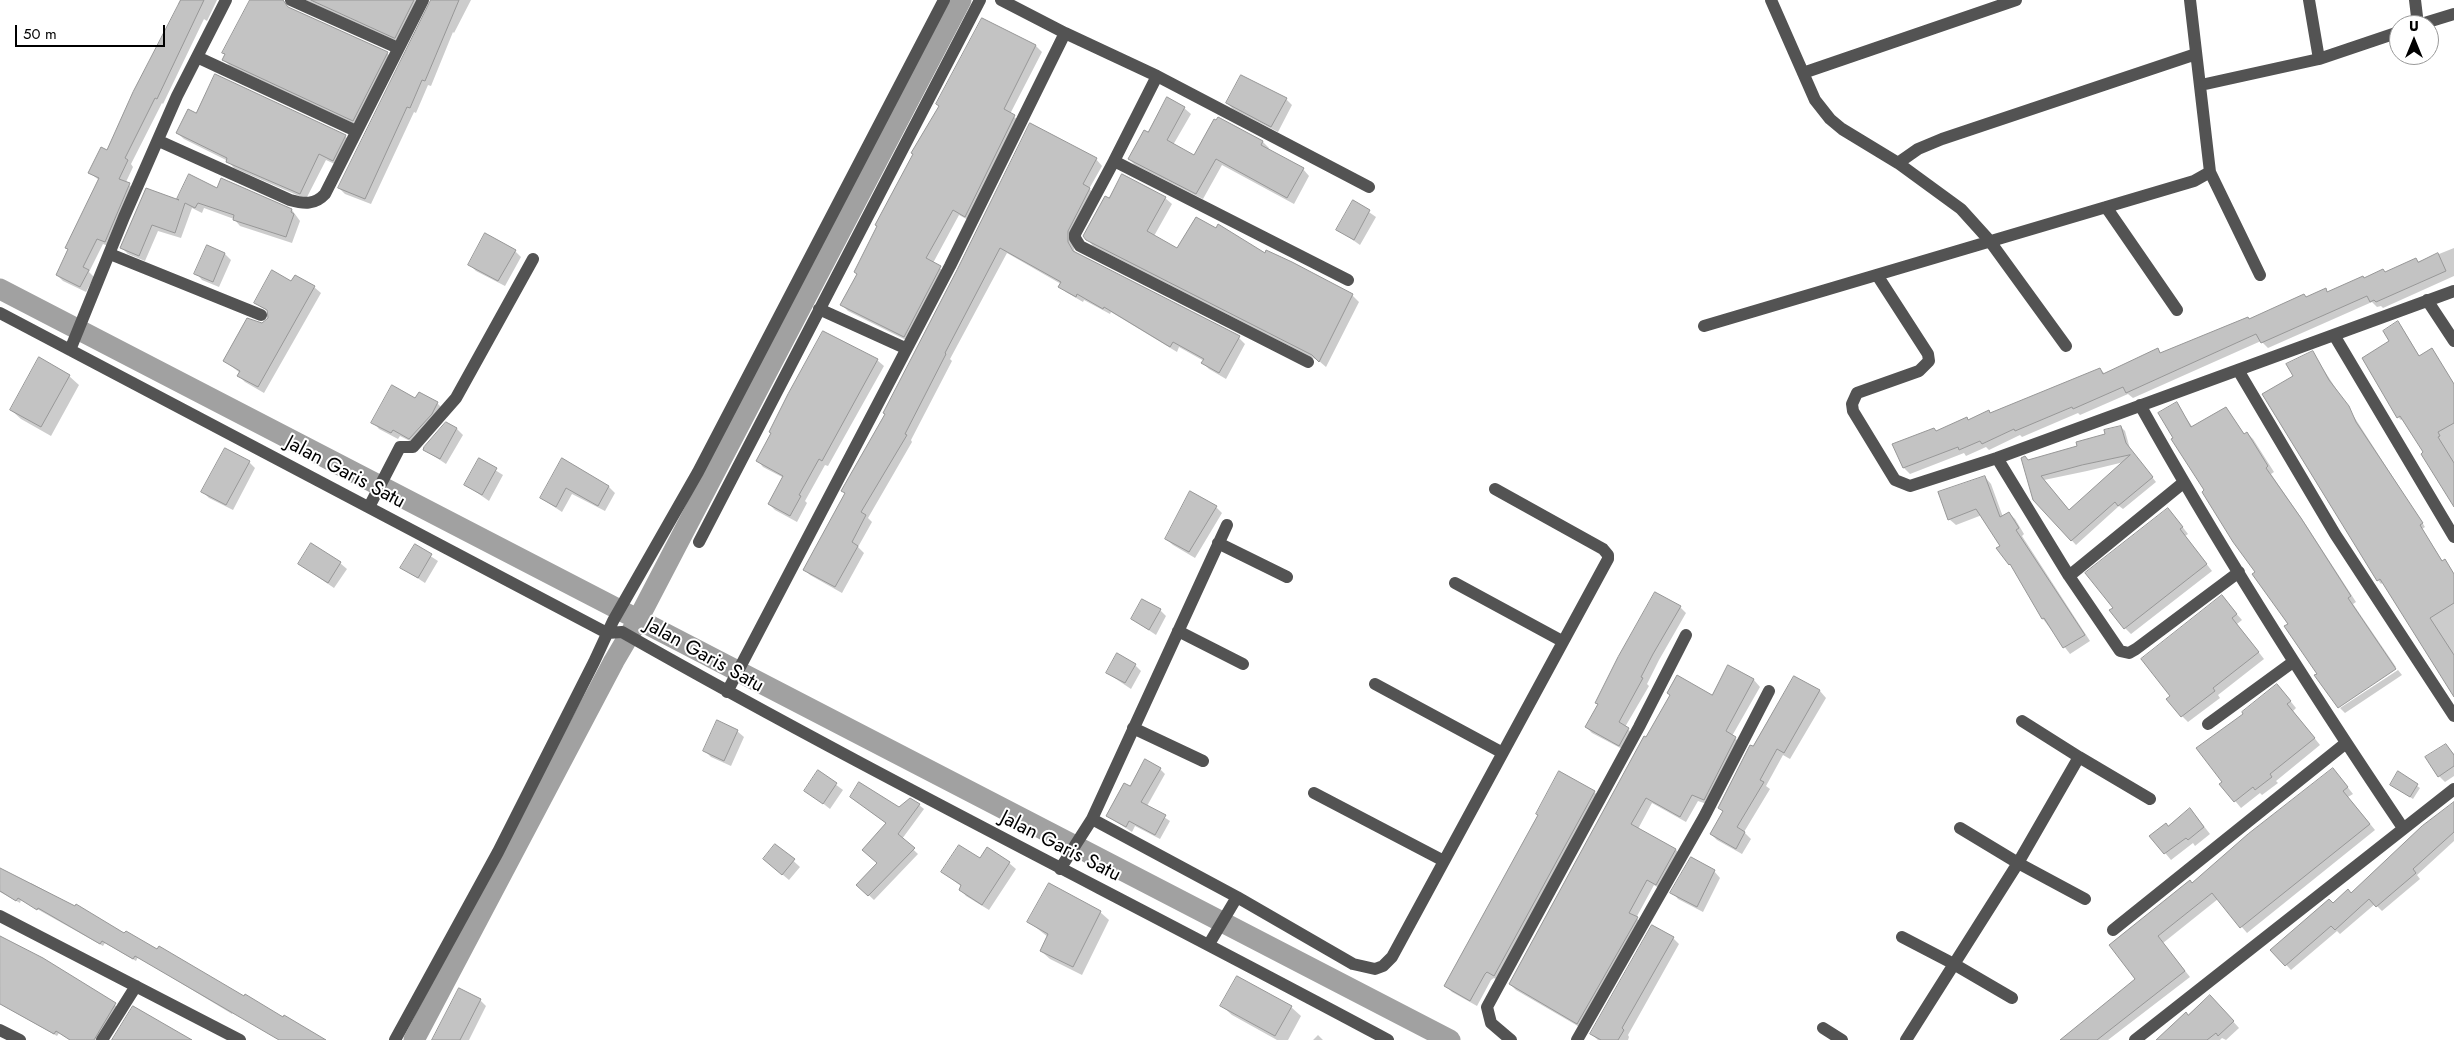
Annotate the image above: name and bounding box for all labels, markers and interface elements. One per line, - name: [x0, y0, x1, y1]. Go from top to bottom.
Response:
- scale bar: [18, 15, 168, 47]
- north arrow: [2389, 15, 2439, 65]
- text: U: [2409, 16, 2419, 36]
- text: 50 m: [23, 23, 57, 45]
- street label: Jalan Garis Satu: [281, 431, 409, 515]
- street label: Jalan Garis Satu: [640, 613, 768, 699]
- street label: Jalan Garis Satu: [996, 806, 1124, 888]

